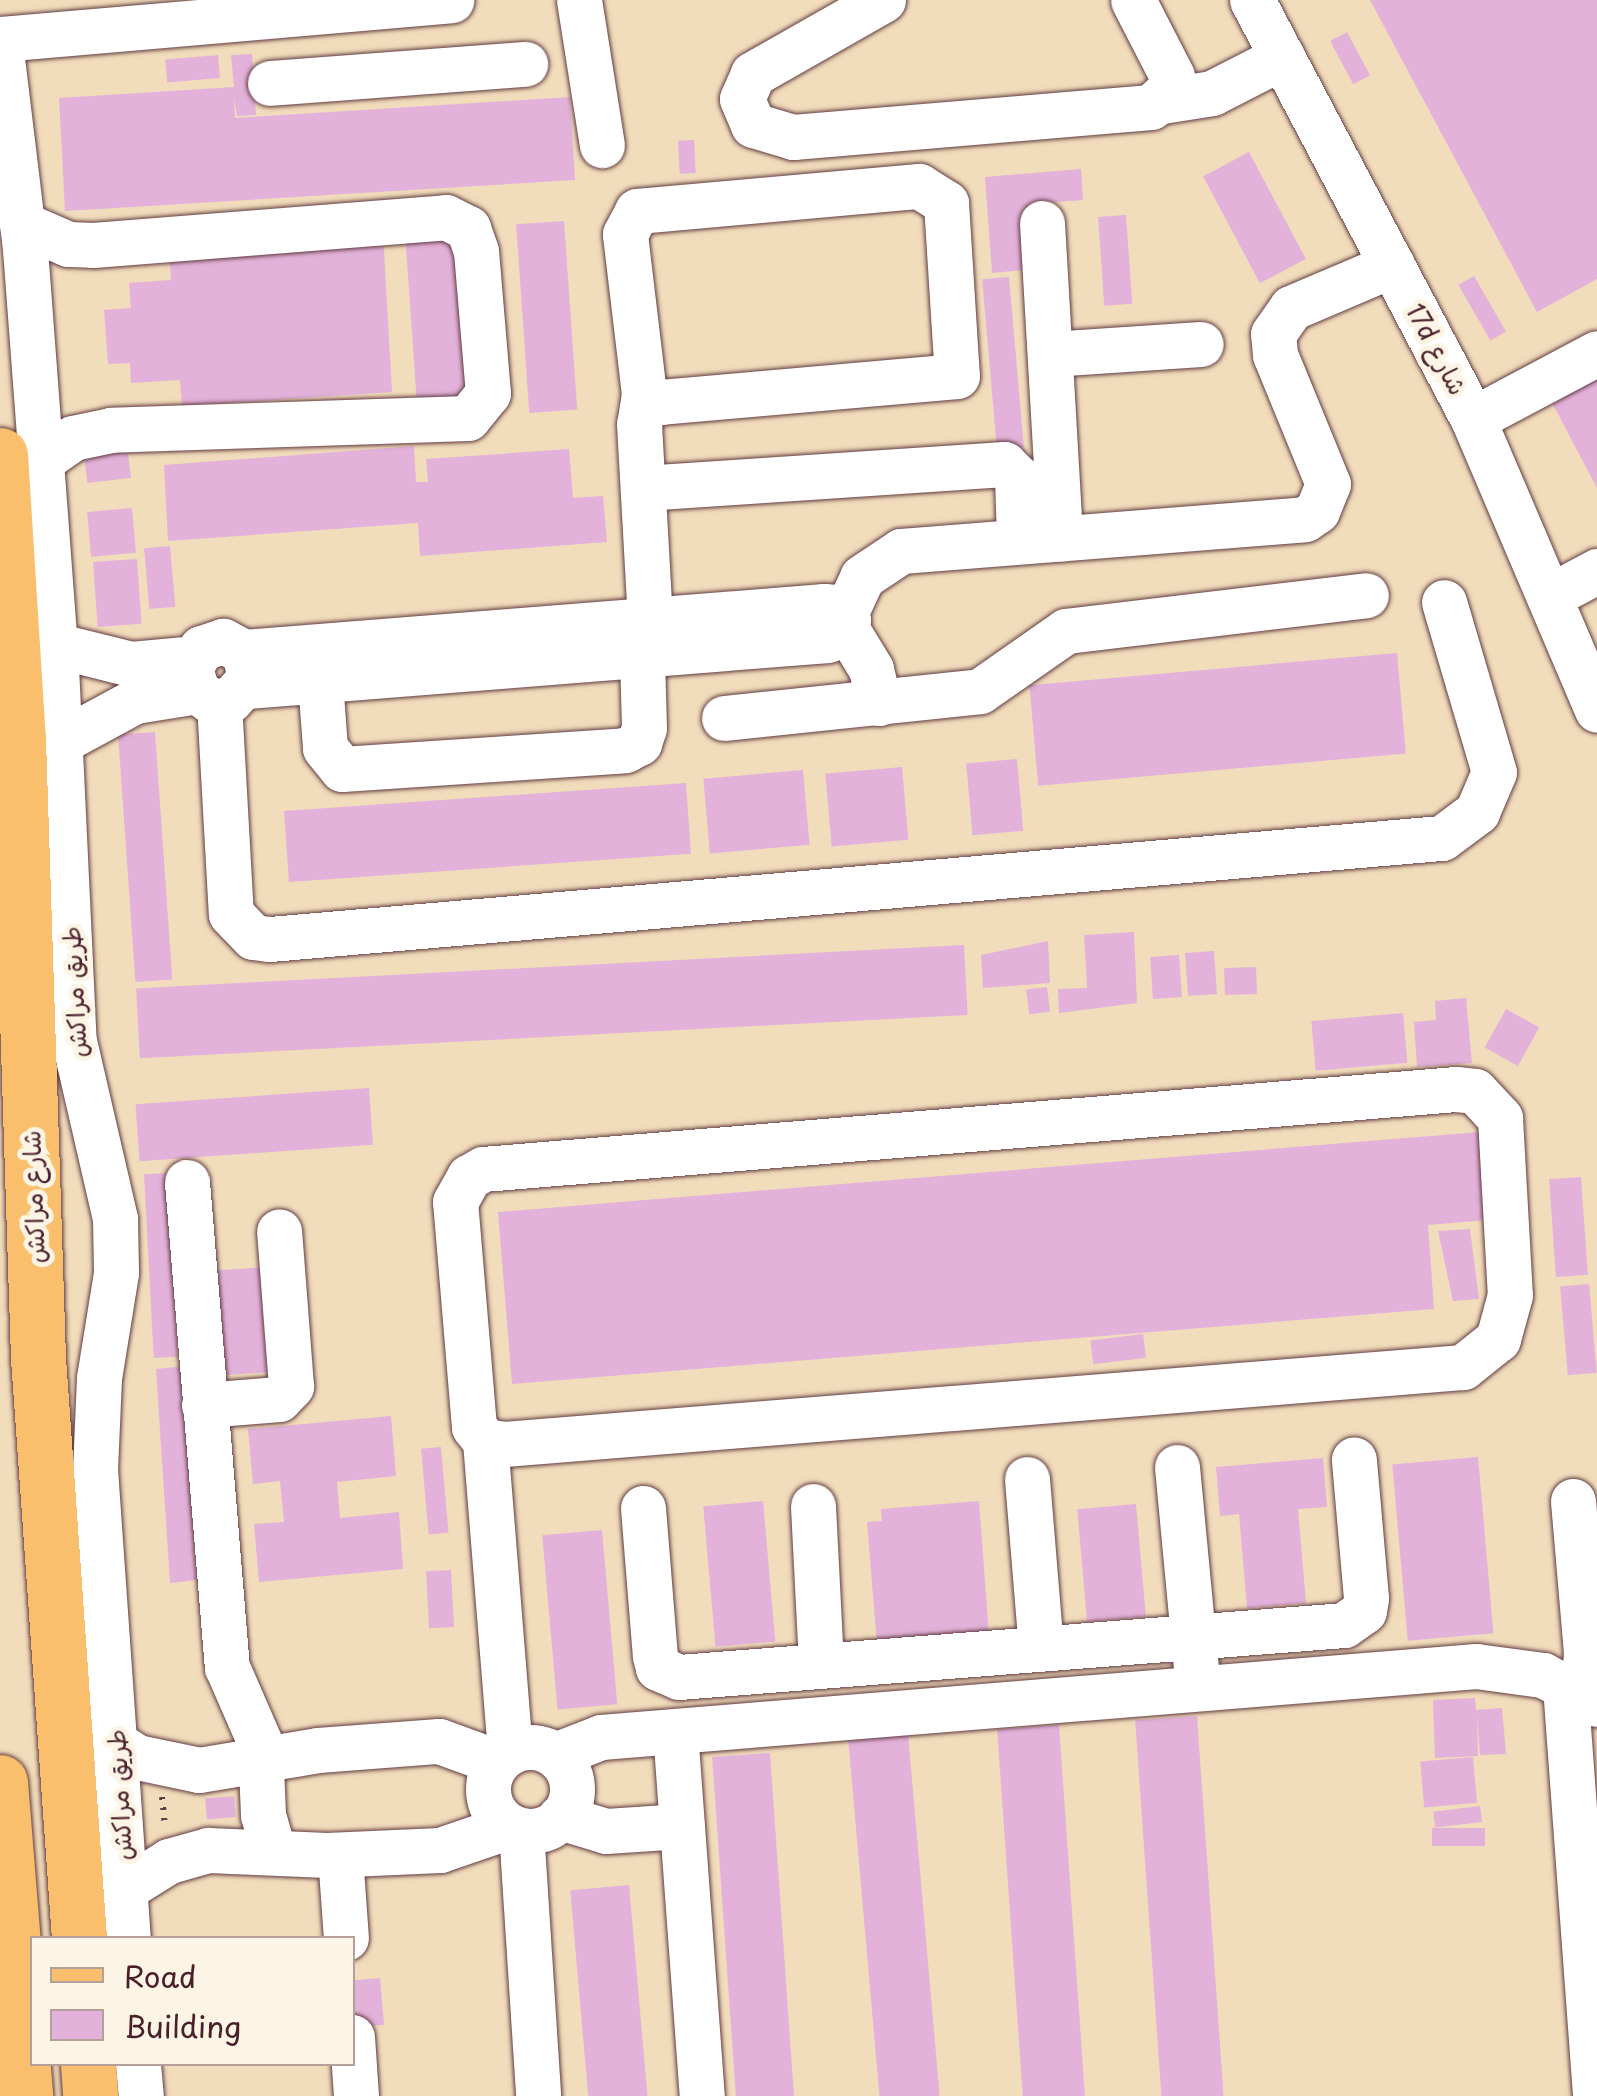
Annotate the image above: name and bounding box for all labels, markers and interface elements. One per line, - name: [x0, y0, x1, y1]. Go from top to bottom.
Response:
- street label: 17d شارع: [1400, 297, 1474, 401]
- street label: طريق مراكش: [56, 926, 92, 1058]
- street label: شارع مراكش: [16, 1130, 50, 1264]
- street label: طريق مراكش: [101, 1729, 137, 1861]
- legend: [30, 1936, 355, 2066]
- text: Road: [124, 1953, 197, 1998]
- text: Building: [124, 2003, 241, 2048]

